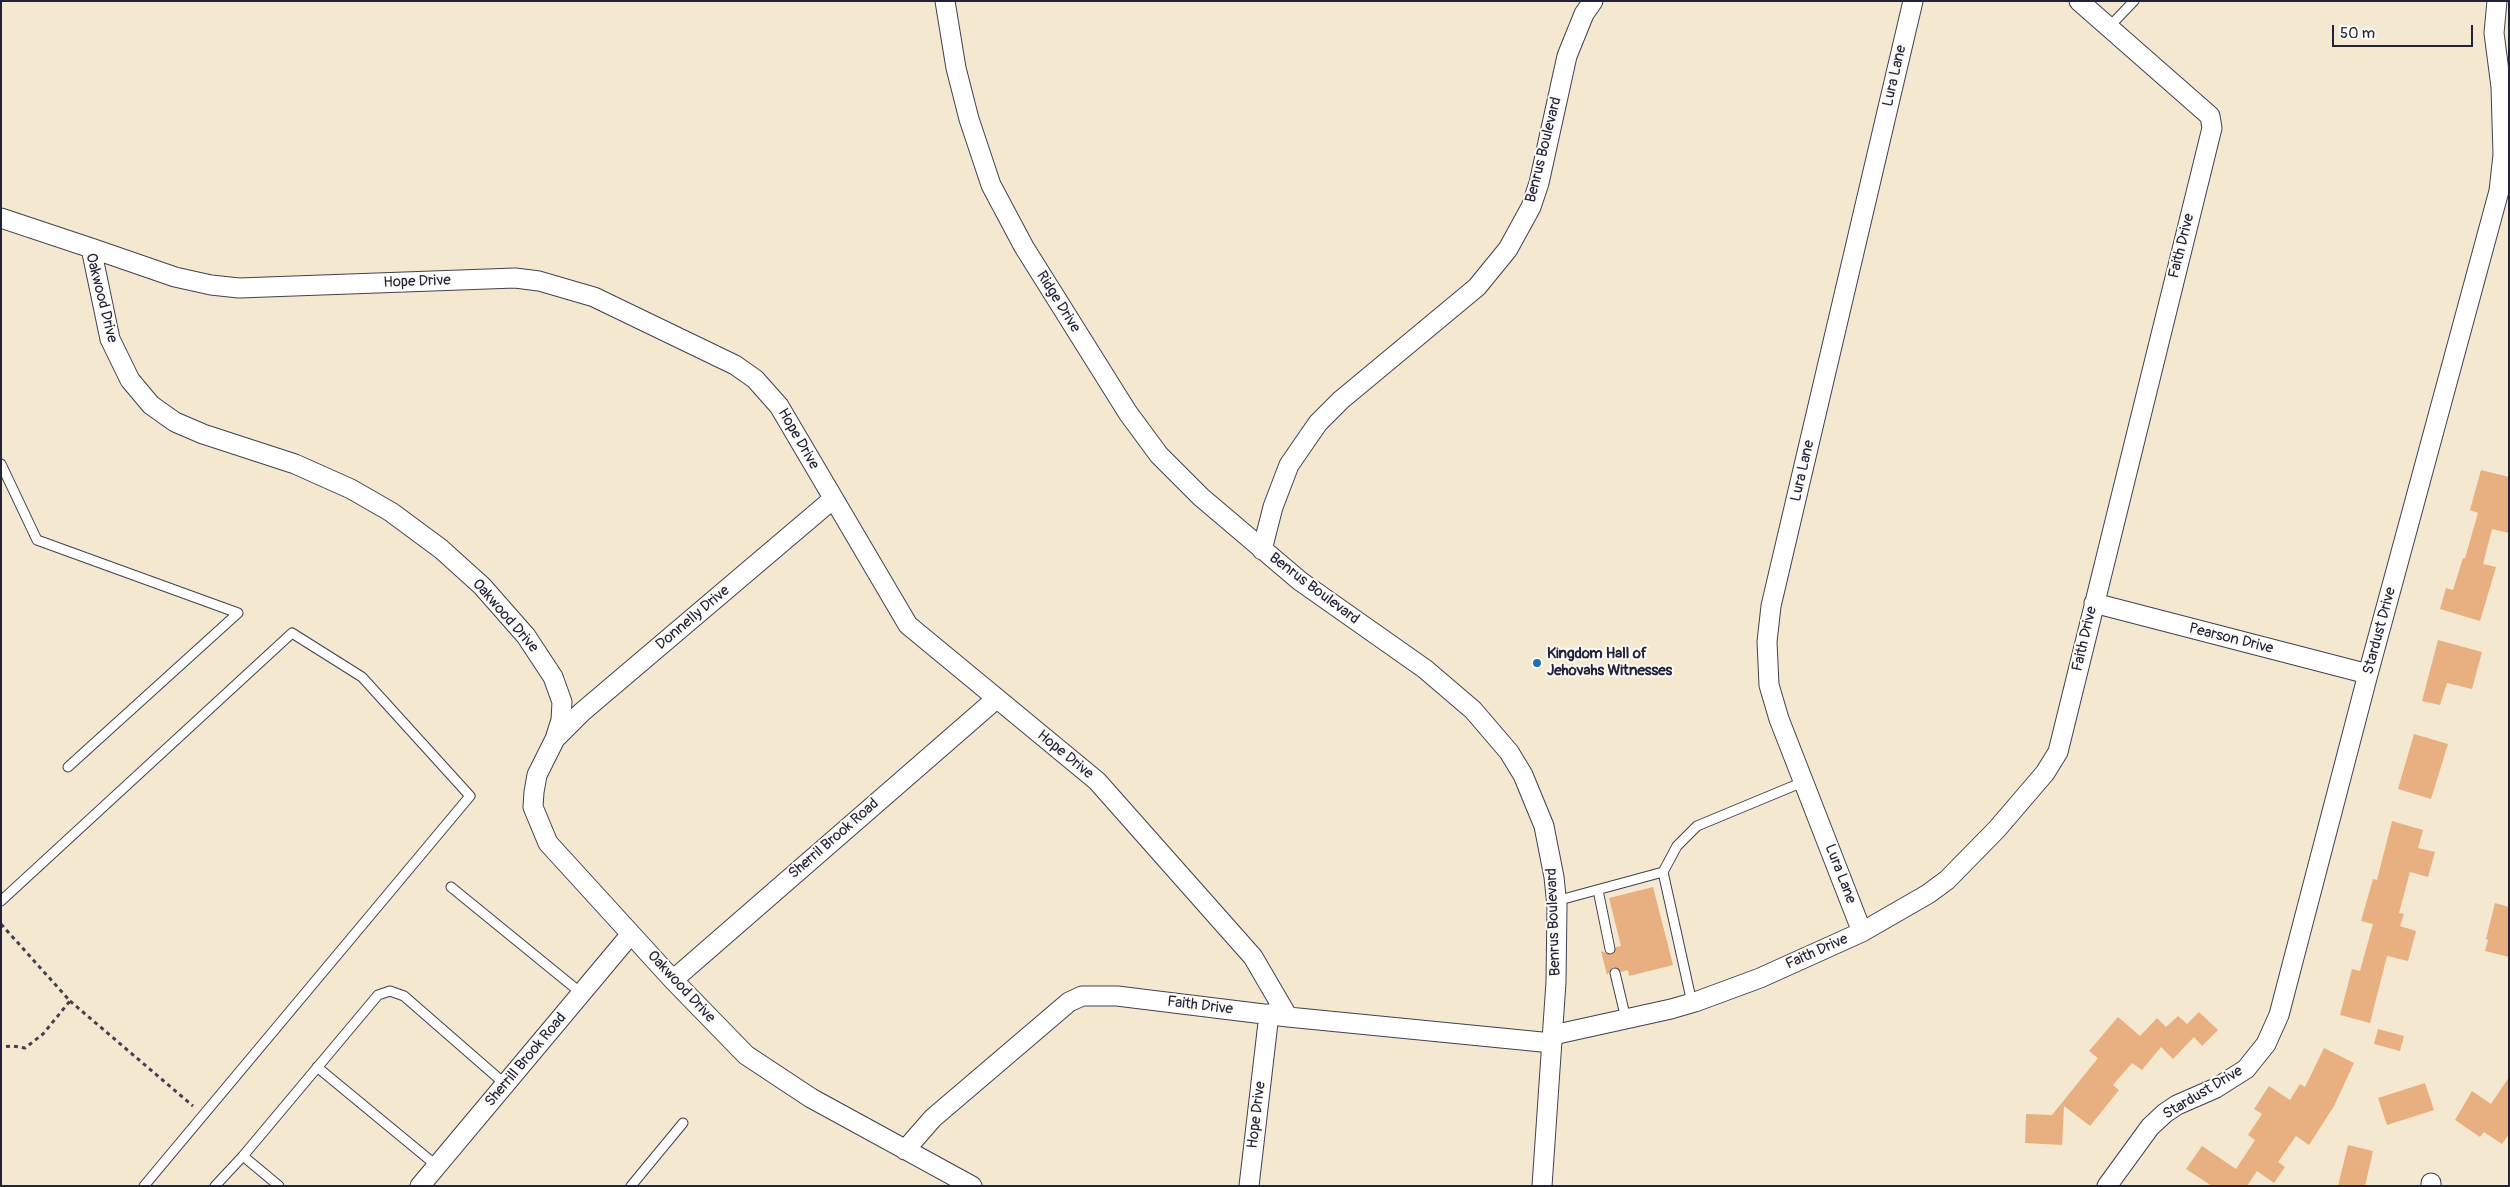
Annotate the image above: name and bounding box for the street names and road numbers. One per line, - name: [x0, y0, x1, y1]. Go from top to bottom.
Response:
- street label: Lura Lane: [1879, 44, 1911, 108]
- street label: Benrus Boulevard: [1522, 95, 1566, 205]
- street label: Faith Drive: [2165, 212, 2199, 280]
- street label: Oakwood Drive: [81, 251, 121, 345]
- street label: Ridge Drive: [1032, 268, 1084, 336]
- street label: Hope Drive: [383, 272, 451, 292]
- street label: Hope Drive: [773, 405, 823, 473]
- street label: Lura Lane: [1787, 439, 1819, 503]
- street label: Benrus Boulevard: [1265, 549, 1363, 629]
- street label: Oakwood Drive: [468, 576, 542, 656]
- street label: Donnelly Drive: [653, 582, 733, 654]
- street label: Stardust Drive: [2360, 585, 2400, 677]
- street label: Faith Drive: [2069, 605, 2101, 673]
- street label: Pearson Drive: [2187, 620, 2275, 658]
- street label: Hope Drive: [1033, 727, 1097, 783]
- street label: Sherril Brook Road: [785, 795, 883, 883]
- street label: Lura Lane: [1820, 842, 1860, 906]
- street label: Benrus Boulevard: [1543, 868, 1565, 976]
- street label: Faith Drive: [1783, 930, 1851, 974]
- street label: Oakwood Drive: [643, 947, 719, 1027]
- street label: Faith Drive: [1166, 993, 1234, 1019]
- street label: Sherrill Brook Road: [481, 1009, 571, 1111]
- street label: Stardust Drive: [2160, 1062, 2246, 1124]
- street label: Hope Drive: [1244, 1080, 1270, 1150]

